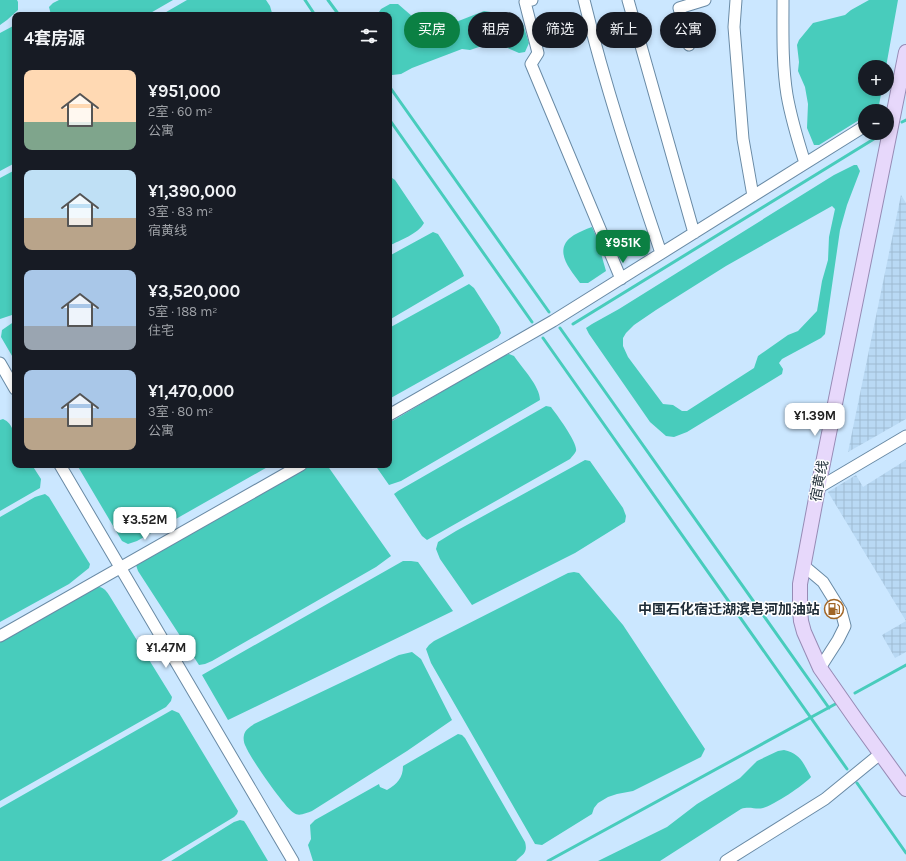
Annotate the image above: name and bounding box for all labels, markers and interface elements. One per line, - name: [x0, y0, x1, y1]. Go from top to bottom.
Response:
- chip: 买房: [404, 12, 460, 48]
- chip: 租房: [468, 12, 524, 48]
- chip: 筛选: [532, 12, 588, 48]
- chip: 新上: [596, 12, 652, 48]
- chip: 公寓: [660, 12, 716, 48]
- icon: filters: [358, 25, 380, 47]
- text: 4套房源: [24, 28, 85, 48]
- map controls: [858, 60, 894, 140]
- button: +: [858, 60, 894, 96]
- text: ¥951,000: [148, 81, 221, 101]
- icon: home: [56, 86, 104, 134]
- text: 2室 · 60 m²: [148, 104, 213, 119]
- button: −: [858, 104, 894, 140]
- text: 公寓: [148, 123, 174, 138]
- text: ¥1,390,000: [148, 181, 237, 201]
- icon: home: [56, 186, 104, 234]
- text: 3室 · 83 m²: [148, 204, 213, 219]
- text: 宿黄线: [148, 223, 187, 238]
- pin: ¥951K: [595, 230, 651, 264]
- text: ¥951K: [605, 235, 641, 250]
- text: ¥3,520,000: [148, 281, 240, 301]
- icon: home: [56, 286, 104, 334]
- text: 5室 · 188 m²: [148, 304, 218, 319]
- text: 住宅: [148, 323, 174, 338]
- text: ¥1,470,000: [148, 381, 234, 401]
- icon: home: [56, 386, 104, 434]
- pin: ¥1.39M: [782, 403, 848, 437]
- text: 3室 · 80 m²: [148, 404, 213, 419]
- text: ¥1.39M: [794, 408, 836, 423]
- text: 公寓: [148, 423, 174, 438]
- street label: 宿黄线: [807, 459, 832, 503]
- pin: ¥3.52M: [112, 507, 178, 541]
- text: ¥3.52M: [122, 512, 168, 527]
- fuel station icon: 中国石化宿迁湖滨皂河加油站: [823, 598, 845, 620]
- place label: 中国石化宿迁湖滨皂河加油站: [638, 601, 820, 618]
- pin: ¥1.47M: [133, 635, 199, 669]
- text: ¥1.47M: [146, 640, 186, 655]

